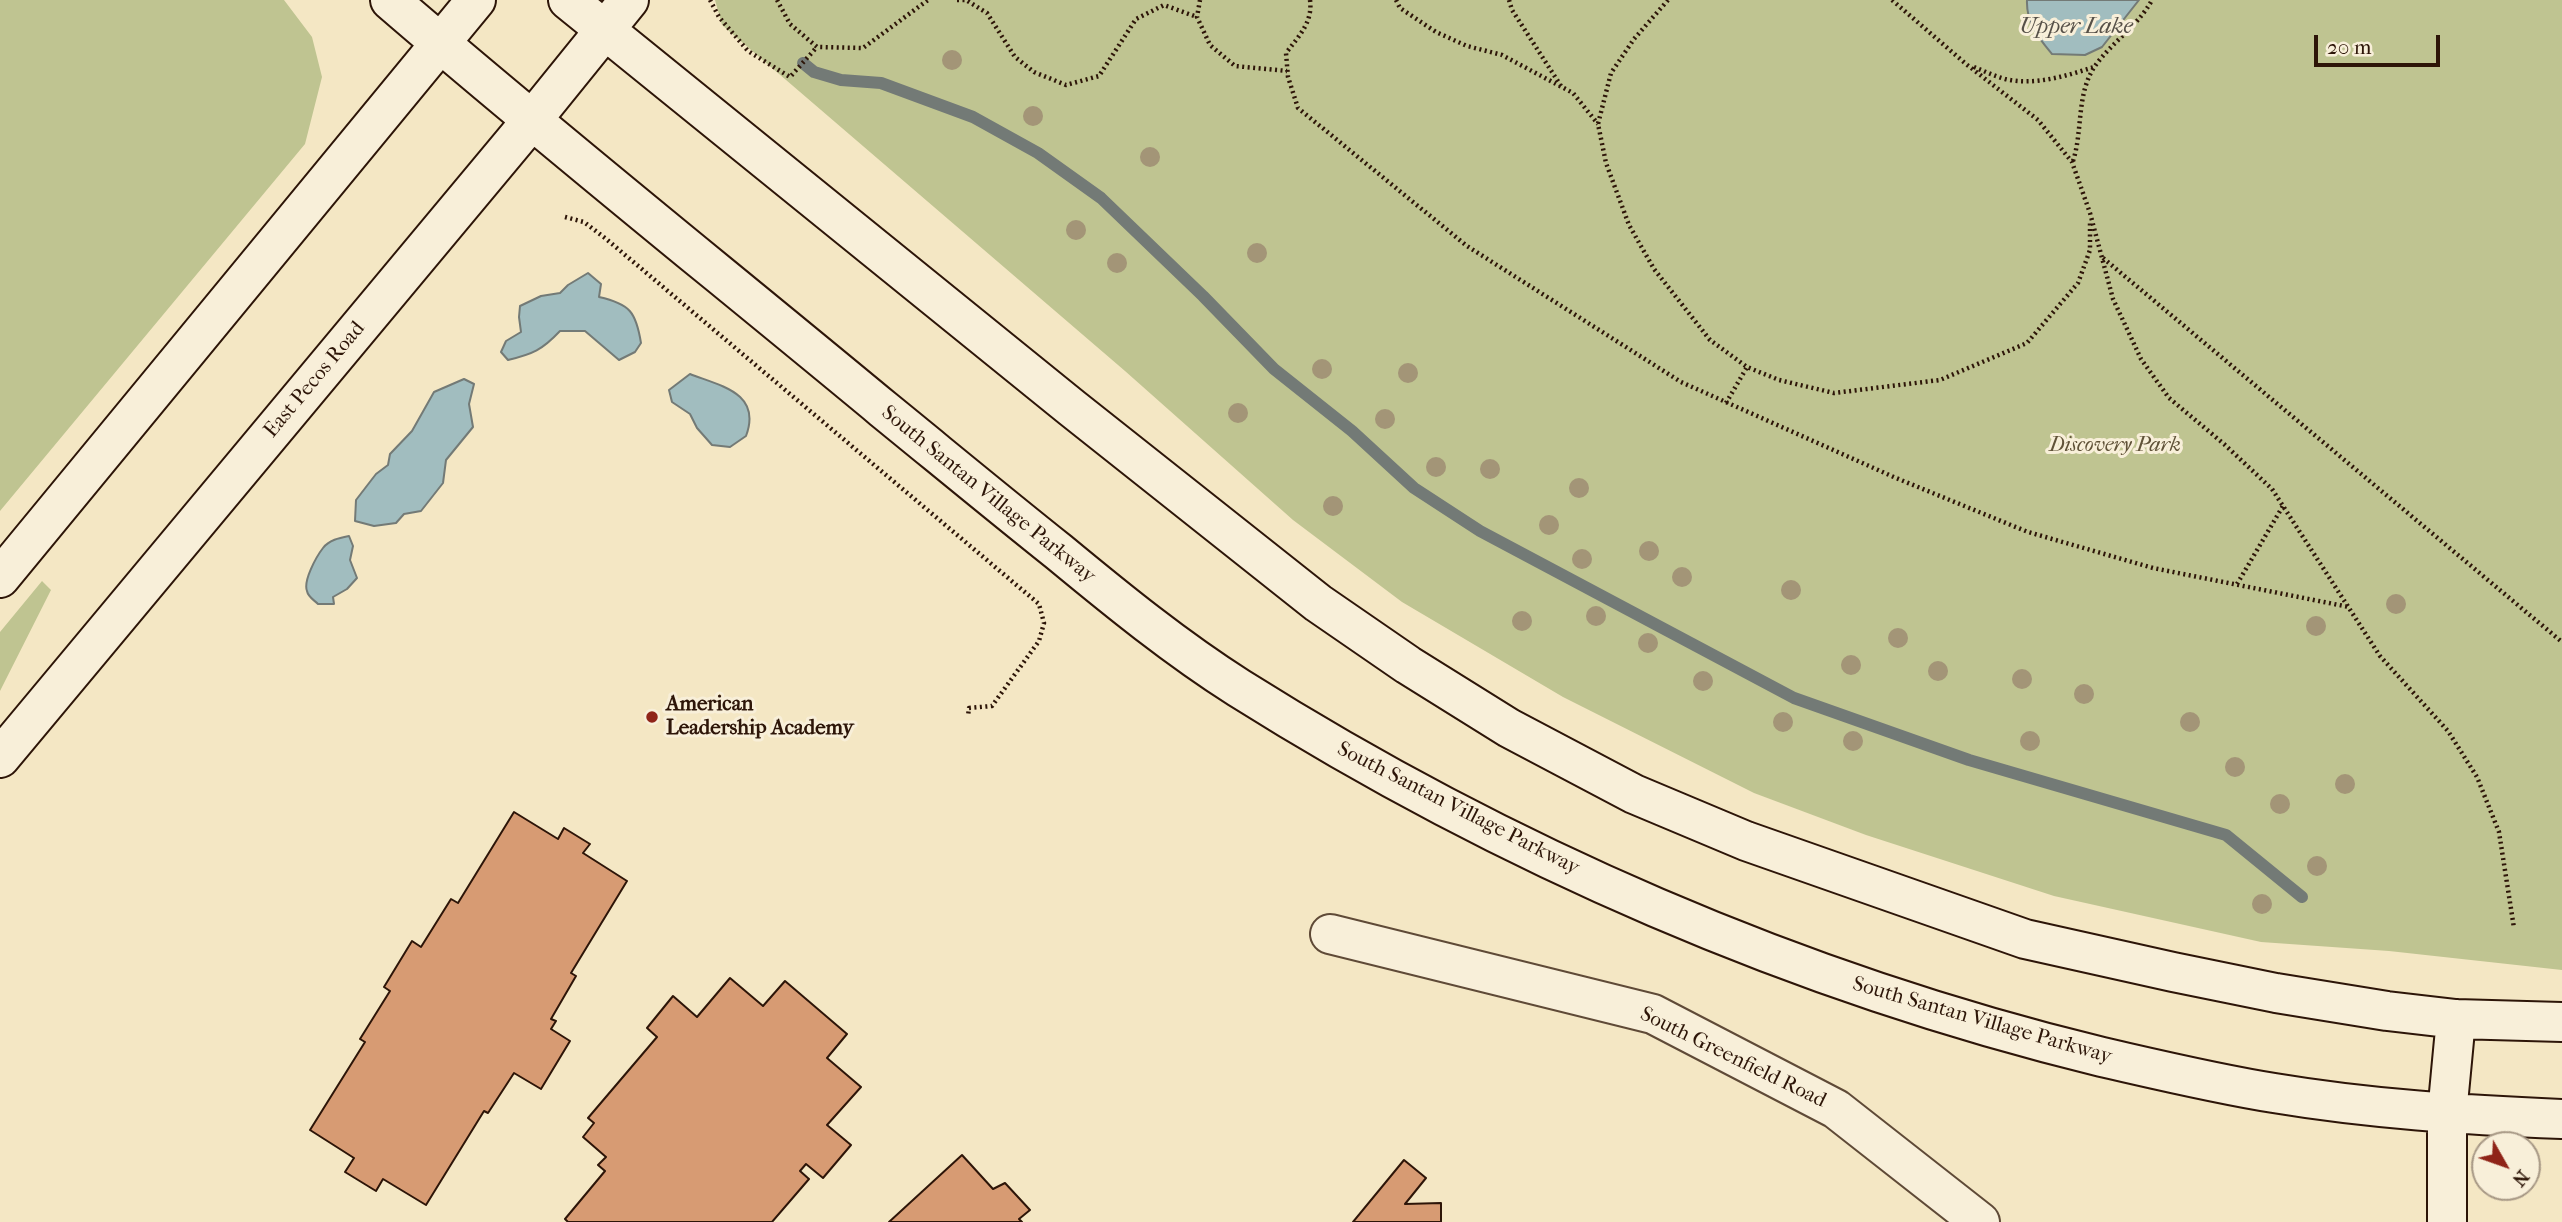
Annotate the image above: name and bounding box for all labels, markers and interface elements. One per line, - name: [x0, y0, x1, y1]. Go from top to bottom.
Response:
- water label: Upper Lake: [2019, 13, 2133, 41]
- scale bar: [2317, 21, 2443, 65]
- text: 20 m: [2327, 35, 2371, 59]
- street label: East Pecos Road: [259, 317, 371, 443]
- street label: South Santan Village Parkway: [876, 401, 1100, 589]
- park label: Discovery Park: [2049, 433, 2181, 459]
- place label: American Leadership Academy: [666, 692, 854, 742]
- marker: American Leadership Academy: [644, 709, 660, 725]
- street label: South Santan Village Parkway: [1333, 737, 1583, 881]
- street label: South Santan Village Parkway: [1850, 972, 2114, 1070]
- street label: South Greenfield Road: [1636, 1002, 1830, 1114]
- north arrow: [2471, 1131, 2541, 1201]
- text: N: [2507, 1166, 2534, 1191]

